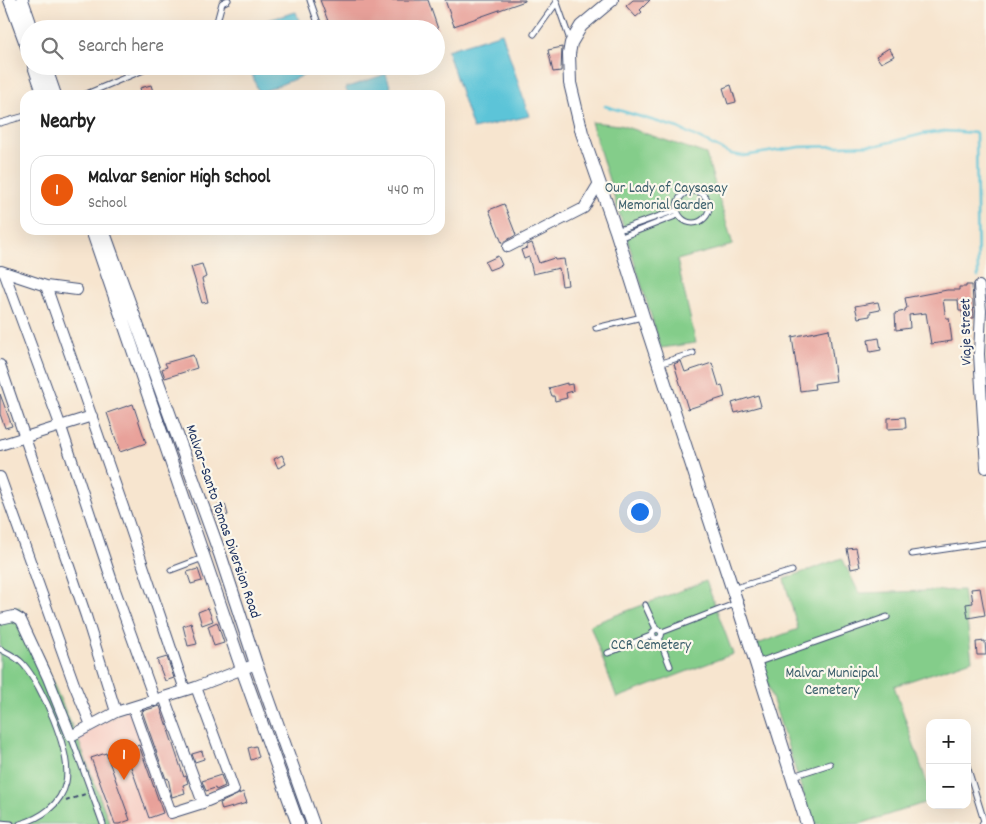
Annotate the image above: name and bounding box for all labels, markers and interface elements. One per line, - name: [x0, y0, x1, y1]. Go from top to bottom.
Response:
- search box: [20, 20, 445, 75]
- icon: search: [38, 34, 66, 62]
- text: Search here: [78, 34, 164, 61]
- text: Nearby: [40, 108, 95, 138]
- text: Malvar Senior High School: [88, 165, 270, 192]
- park label: Our Lady of Caysasay Memorial Garden: [605, 178, 728, 217]
- text: 1: [55, 179, 59, 202]
- text: 440 m: [387, 179, 424, 202]
- text: School: [88, 192, 127, 215]
- street label: Viaje Street: [955, 298, 979, 366]
- street label: Malvar–Santo Tomas Diversion Road: [179, 422, 266, 621]
- your location: [627, 499, 653, 525]
- park label: CCR Cemetery: [611, 635, 692, 657]
- park label: Malvar Municipal Cemetery: [786, 663, 879, 702]
- map controls: [926, 719, 971, 809]
- button: +: [926, 719, 971, 764]
- pin: 1: [108, 739, 140, 780]
- button: −: [926, 764, 971, 809]

